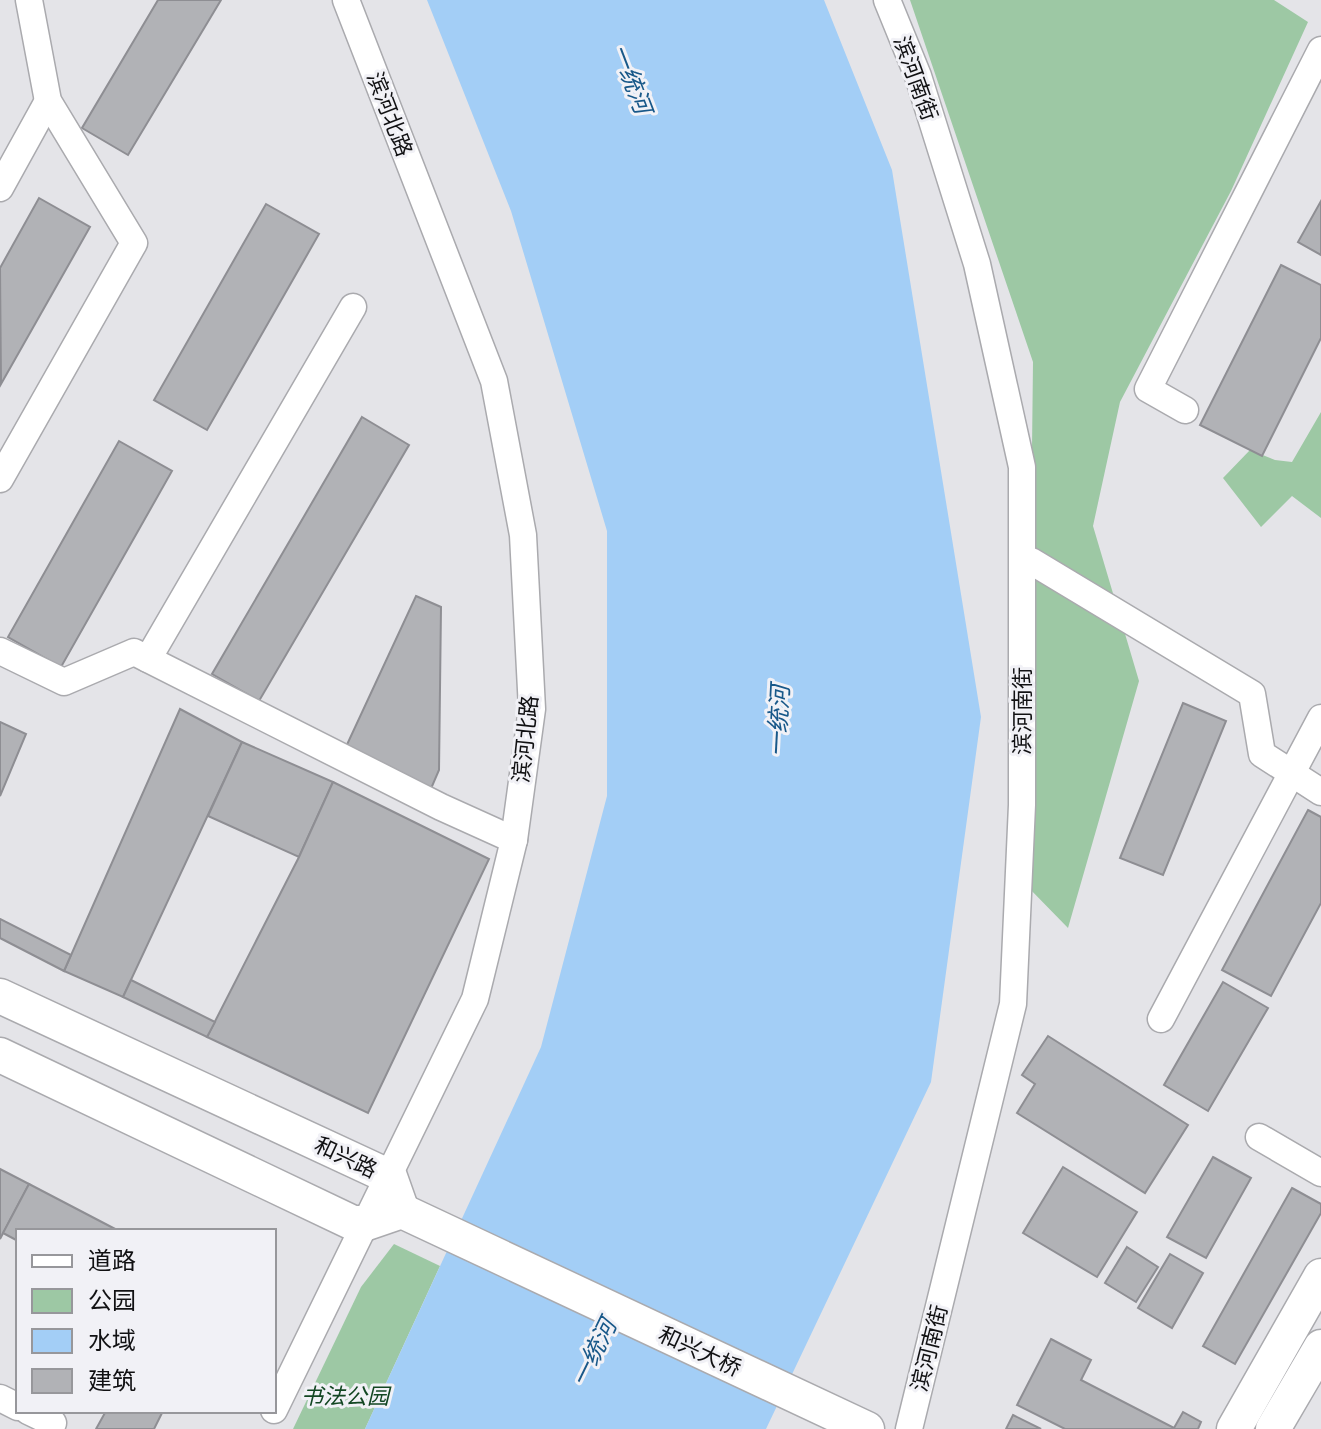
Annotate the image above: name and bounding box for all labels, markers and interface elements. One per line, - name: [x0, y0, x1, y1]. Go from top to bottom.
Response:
- street label: 滨河南街: [887, 30, 948, 124]
- water label: 一统河: [604, 38, 664, 122]
- street label: 滨河北路: [360, 66, 423, 160]
- street label: 滨河南街: [1004, 667, 1037, 755]
- water label: 一统河: [757, 680, 796, 758]
- street label: 滨河北路: [502, 693, 545, 784]
- street label: 和兴路: [310, 1127, 384, 1185]
- legend: [16, 1229, 276, 1413]
- text: 道路: [88, 1241, 136, 1276]
- text: 公园: [88, 1281, 136, 1316]
- street label: 滨河南街: [901, 1301, 954, 1394]
- water label: 一统河: [560, 1308, 625, 1392]
- street label: 和兴大桥: [654, 1316, 747, 1383]
- text: 水域: [88, 1321, 136, 1356]
- text: 建筑: [88, 1361, 136, 1396]
- park label: 书法公园: [301, 1378, 392, 1411]

